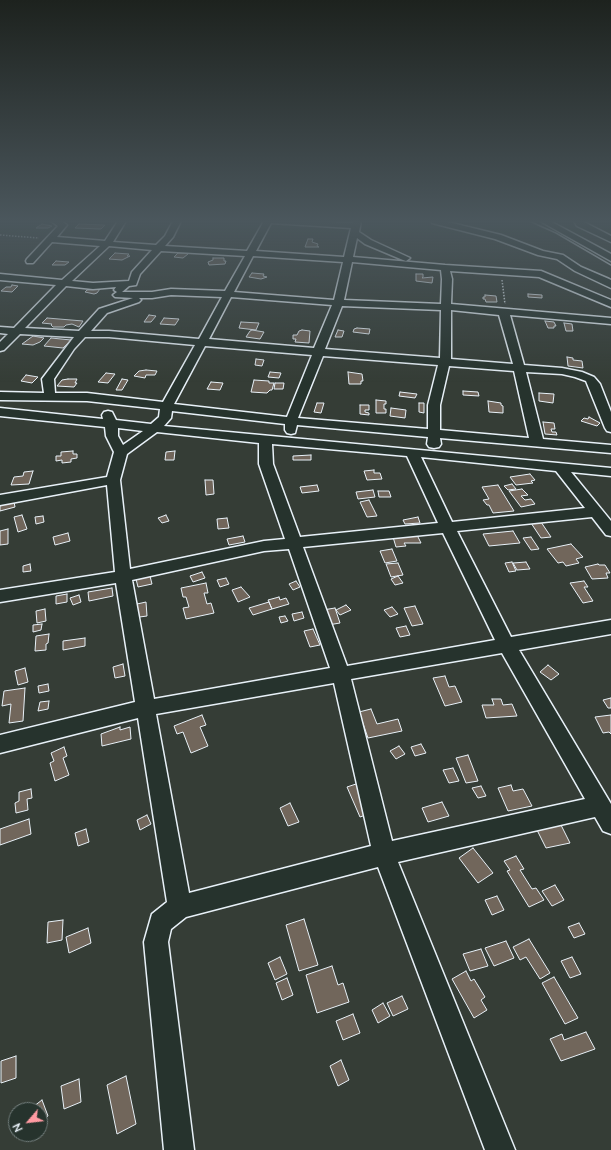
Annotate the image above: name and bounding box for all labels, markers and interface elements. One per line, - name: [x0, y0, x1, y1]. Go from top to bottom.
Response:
- north arrow: [8, 1102, 48, 1142]
- text: N: [10, 1121, 26, 1134]

